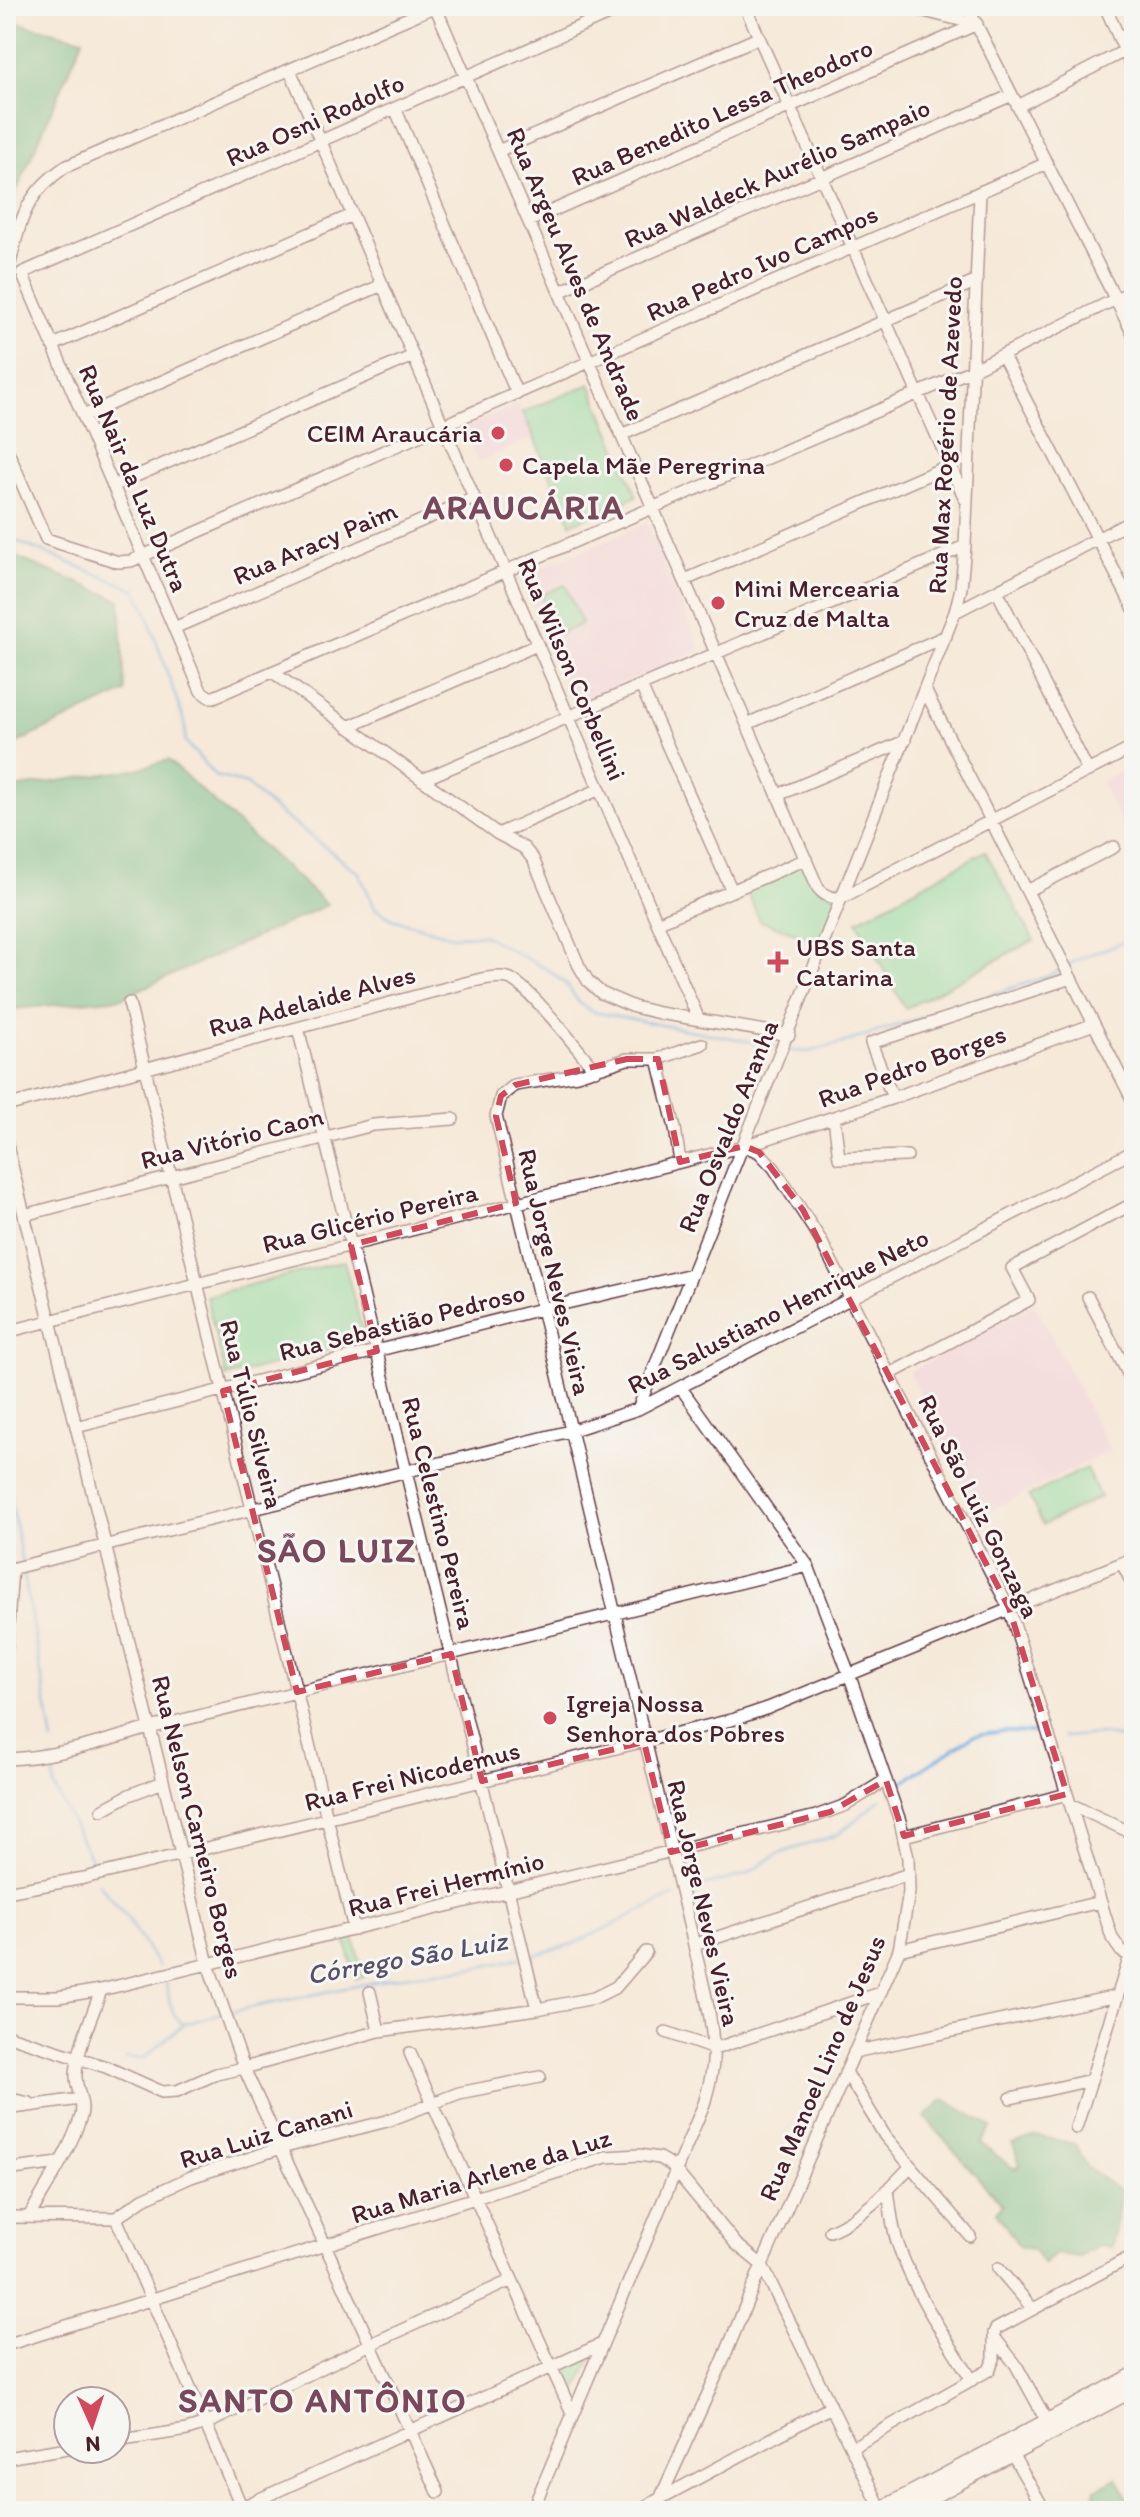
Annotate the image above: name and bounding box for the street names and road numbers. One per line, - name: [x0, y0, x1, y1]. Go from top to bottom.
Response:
- street label: Rua Benedito Lessa Theodoro: [566, 31, 878, 193]
- street label: Rua Osni Rodolfo: [221, 66, 409, 174]
- street label: Rua Waldeck Aurélio Sampaio: [619, 91, 935, 255]
- street label: Rua Argeu Alves de Andrade: [500, 122, 652, 426]
- street label: Rua Pedro Ivo Campos: [641, 198, 883, 328]
- street label: Rua Max Rogério de Azevedo: [921, 275, 969, 595]
- street label: Rua Nair da Luz Dutra: [72, 360, 196, 597]
- street label: Rua Aracy Paim: [228, 494, 402, 592]
- street label: Rua Wilson Corbellini: [511, 553, 633, 785]
- street label: Rua Adelaide Alves: [205, 958, 419, 1044]
- street label: Rua Osvaldo Aranha: [671, 1014, 786, 1237]
- street label: Rua Pedro Borges: [814, 1017, 1010, 1115]
- street label: Rua Vitório Caon: [137, 1100, 327, 1176]
- street label: Rua Jorge Neves Vieira: [511, 1146, 599, 1399]
- street label: Rua Glicério Pereira: [259, 1176, 482, 1260]
- street label: Rua Salustiano Henrique Neto: [622, 1221, 934, 1401]
- street label: Rua Sebastião Pedroso: [276, 1276, 528, 1368]
- street label: Rua Túlio Silveira: [213, 1316, 291, 1512]
- street label: Rua São Luiz Gonzaga: [911, 1389, 1047, 1623]
- street label: Rua Celestino Pereira: [395, 1393, 483, 1633]
- street label: Rua Nelson Carneiro Borges: [145, 1672, 251, 1982]
- street label: Rua Frei Nicodemus: [301, 1734, 523, 1818]
- street label: Rua Jorge Neves Vieira: [660, 1777, 748, 2030]
- street label: Rua Frei Hermínio: [345, 1844, 547, 1924]
- street label: Rua Manoel Lino de Jesus: [751, 1930, 893, 2206]
- street label: Rua Luiz Canani: [176, 2093, 356, 2175]
- street label: Rua Maria Arlene da Luz: [347, 2121, 615, 2231]

